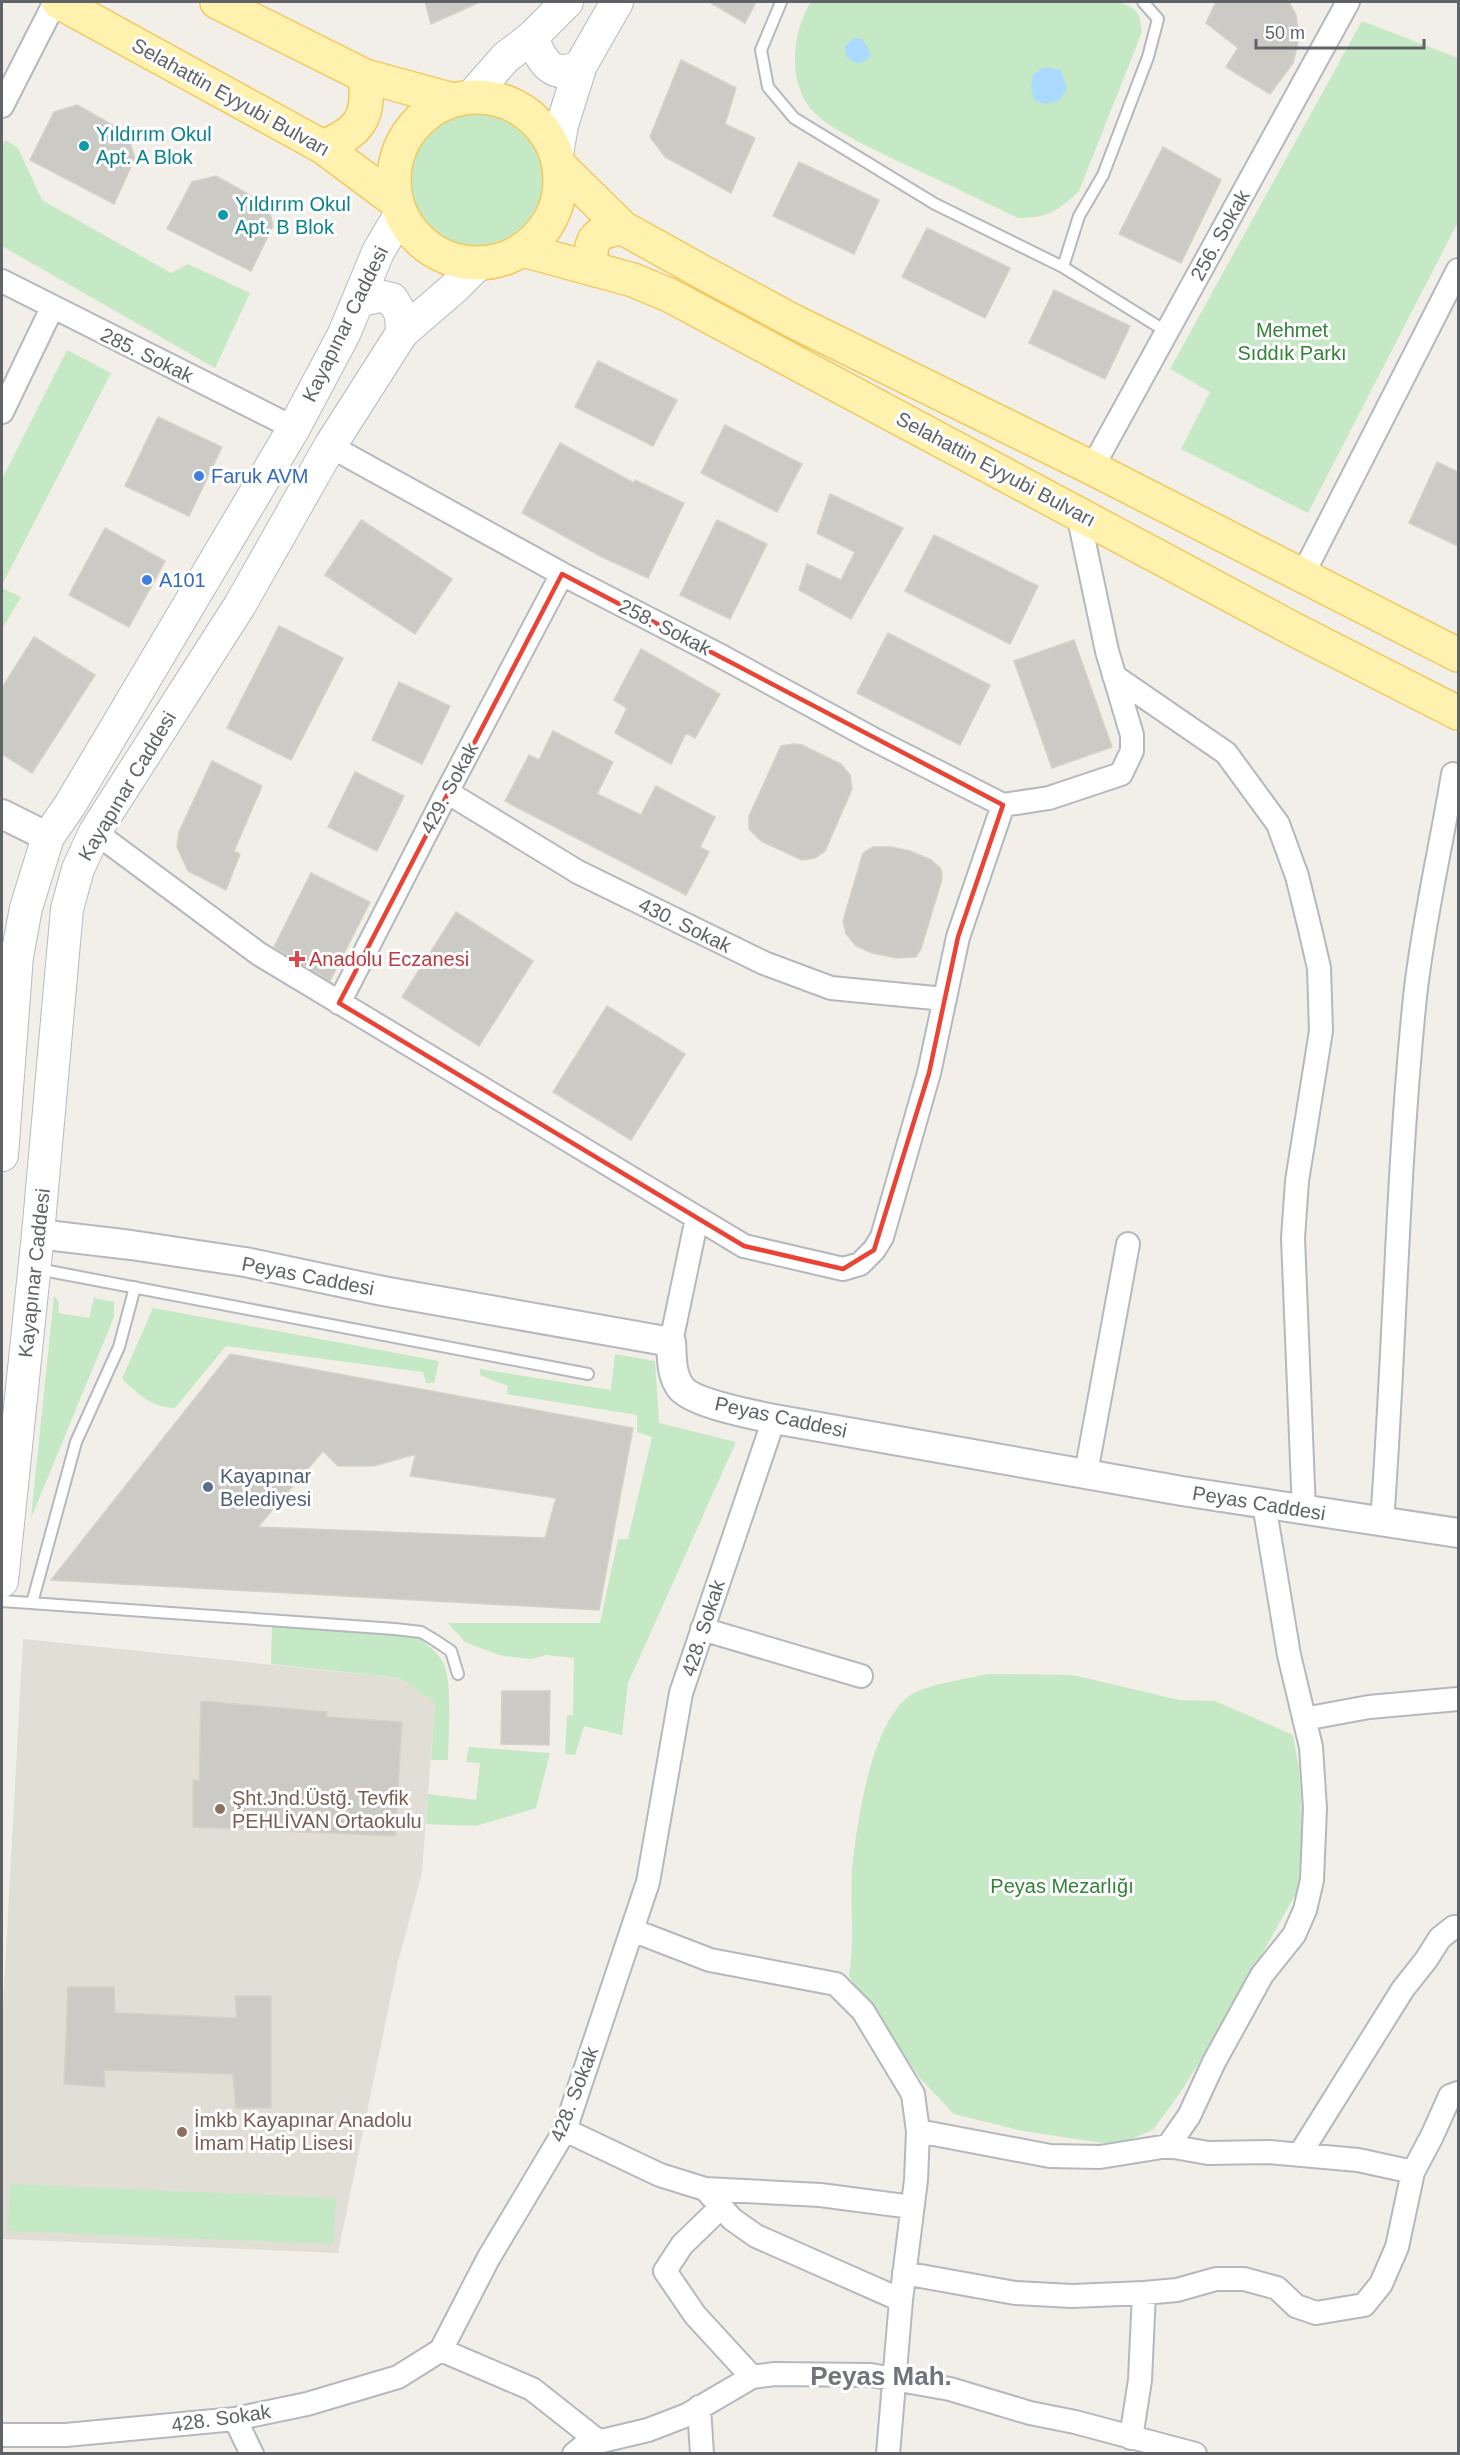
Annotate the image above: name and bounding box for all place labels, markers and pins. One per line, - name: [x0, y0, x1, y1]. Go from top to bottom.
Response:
- place label: Yıldırım Okul Apt. A Blok: [96, 123, 212, 168]
- marker: Yıldırım Okul Apt. A Blok: [77, 139, 91, 153]
- place label: Yıldırım Okul Apt. B Blok: [235, 193, 351, 238]
- marker: Yıldırım Okul Apt. B Blok: [216, 208, 230, 222]
- place label: Faruk AVM: [211, 465, 308, 487]
- marker: Faruk AVM: [192, 469, 206, 483]
- place label: A101: [159, 569, 206, 591]
- marker: A101: [140, 573, 154, 587]
- place label: Anadolu Eczanesi: [309, 948, 469, 970]
- marker: Anadolu Eczanesi: [290, 952, 304, 966]
- place label: Kayapınar Belediyesi: [220, 1465, 312, 1510]
- marker: Kayapınar Belediyesi: [201, 1480, 215, 1494]
- place label: Şht.Jnd.Üstğ. Tevfik PEHLİVAN Ortaokulu: [232, 1787, 422, 1832]
- marker: Şht.Jnd.Üstğ. Tevfik PEHLİVAN Ortaokulu: [213, 1802, 227, 1816]
- place label: İmkb Kayapınar Anadolu İmam Hatip Lisesi: [194, 2109, 412, 2154]
- marker: İmkb Kayapınar Anadolu İmam Hatip Lisesi: [175, 2125, 189, 2139]

